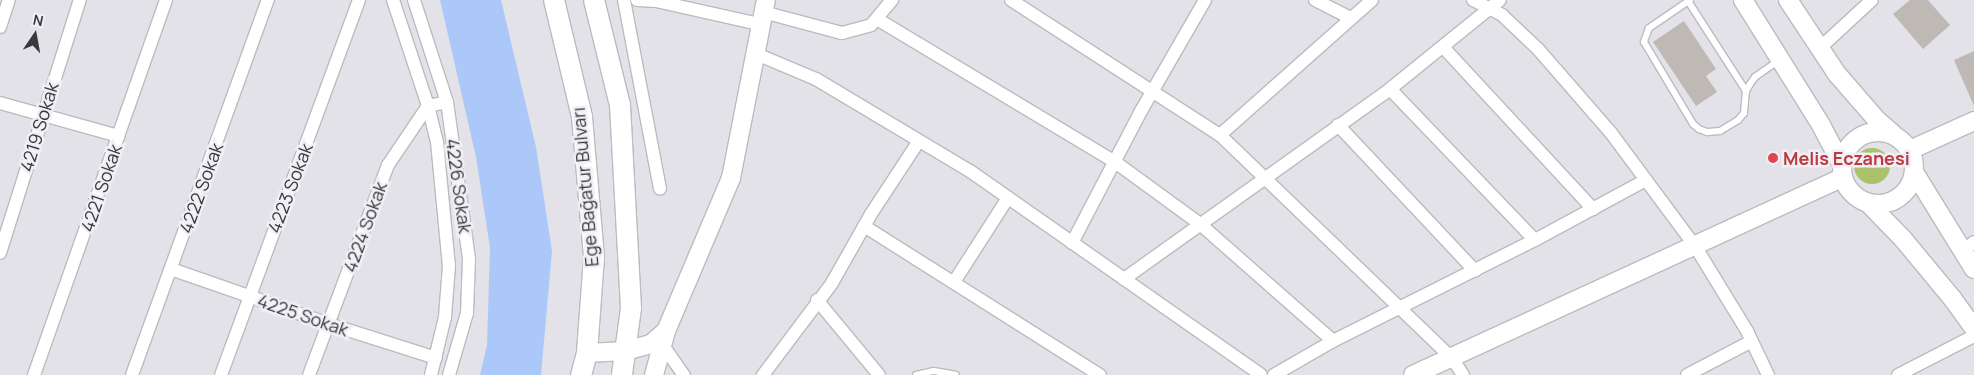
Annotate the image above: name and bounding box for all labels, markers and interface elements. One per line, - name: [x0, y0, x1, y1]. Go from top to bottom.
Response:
- north arrow: [10, 10, 60, 60]
- text: N: [31, 10, 45, 30]
- street label: 4219 Sokak: [15, 80, 63, 174]
- street label: Ege Bağatur Bulvarı: [567, 106, 603, 268]
- street label: 4226 Sokak: [442, 137, 476, 235]
- street label: 4222 Sokak: [175, 140, 227, 236]
- street label: 4223 Sokak: [263, 140, 317, 236]
- street label: 4221 Sokak: [76, 141, 126, 235]
- place label: Melis Eczanesi: [1783, 147, 1910, 169]
- marker: Melis Eczanesi: [1767, 152, 1779, 164]
- street label: 4224 Sokak: [339, 179, 391, 275]
- street label: 4225 Sokak: [255, 289, 351, 341]

